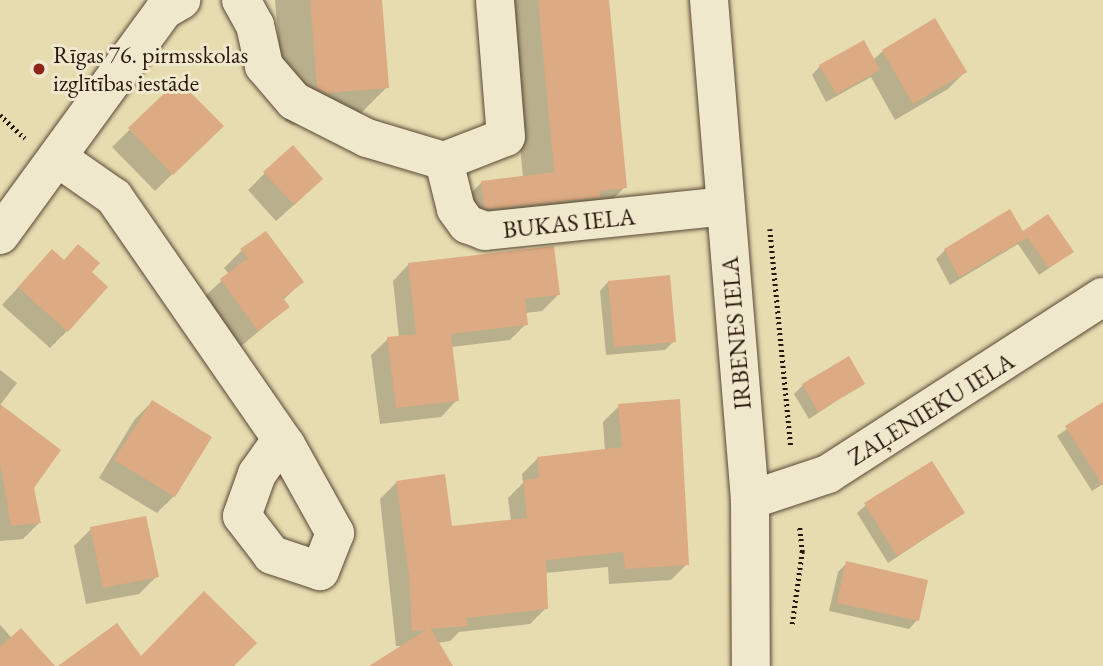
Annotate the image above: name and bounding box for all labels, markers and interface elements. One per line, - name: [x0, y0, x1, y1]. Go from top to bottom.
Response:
- place label: Rīgas 76. pirmsskolas izglītības iestāde: [53, 41, 248, 97]
- marker: Rīgas 76. pirmsskolas izglītības iestāde: [31, 61, 47, 77]
- street label: BUKAS IELA: [501, 202, 637, 244]
- street label: IRBENES IELA: [715, 255, 757, 411]
- street label: ZAĻENIEKU IELA: [843, 346, 1019, 472]

